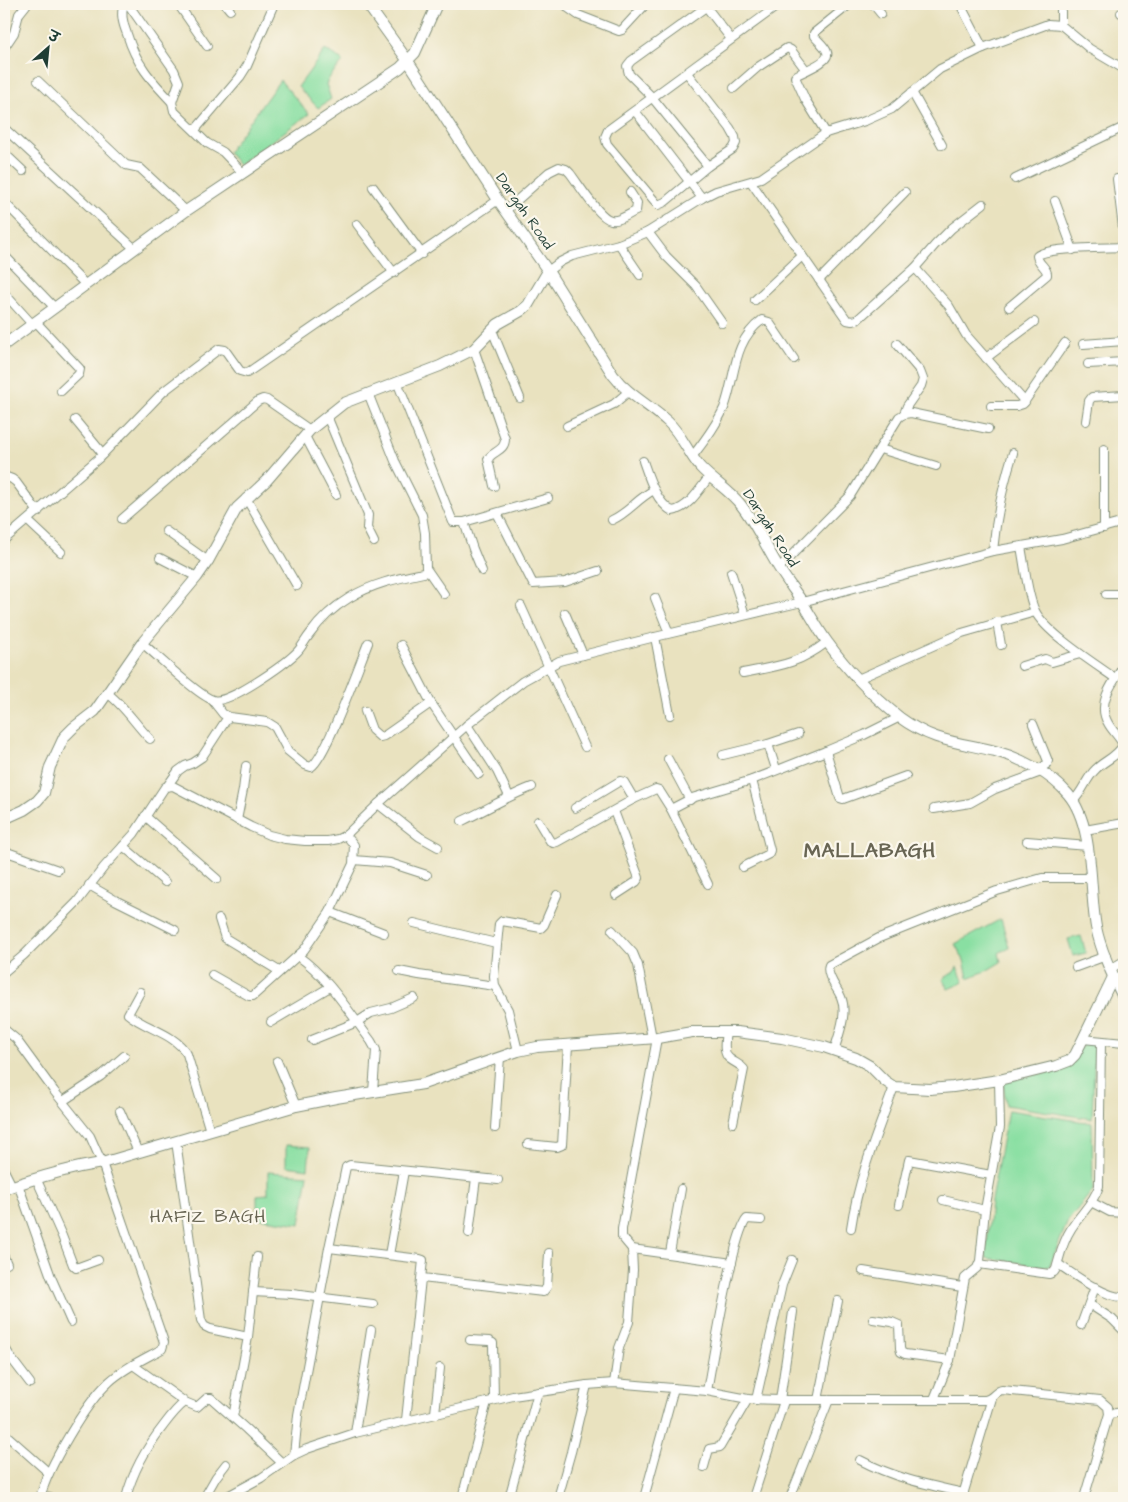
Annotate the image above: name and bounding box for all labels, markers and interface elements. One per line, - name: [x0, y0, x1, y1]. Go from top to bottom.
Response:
- north arrow: [22, 22, 72, 72]
- text: उ: [43, 25, 64, 49]
- street label: Dargah Road: [490, 169, 559, 255]
- street label: Dargah Road: [737, 485, 804, 572]
- district label: MALLABAGH: [804, 837, 936, 865]
- district label: HAFIZ BAGH: [150, 1204, 266, 1229]

